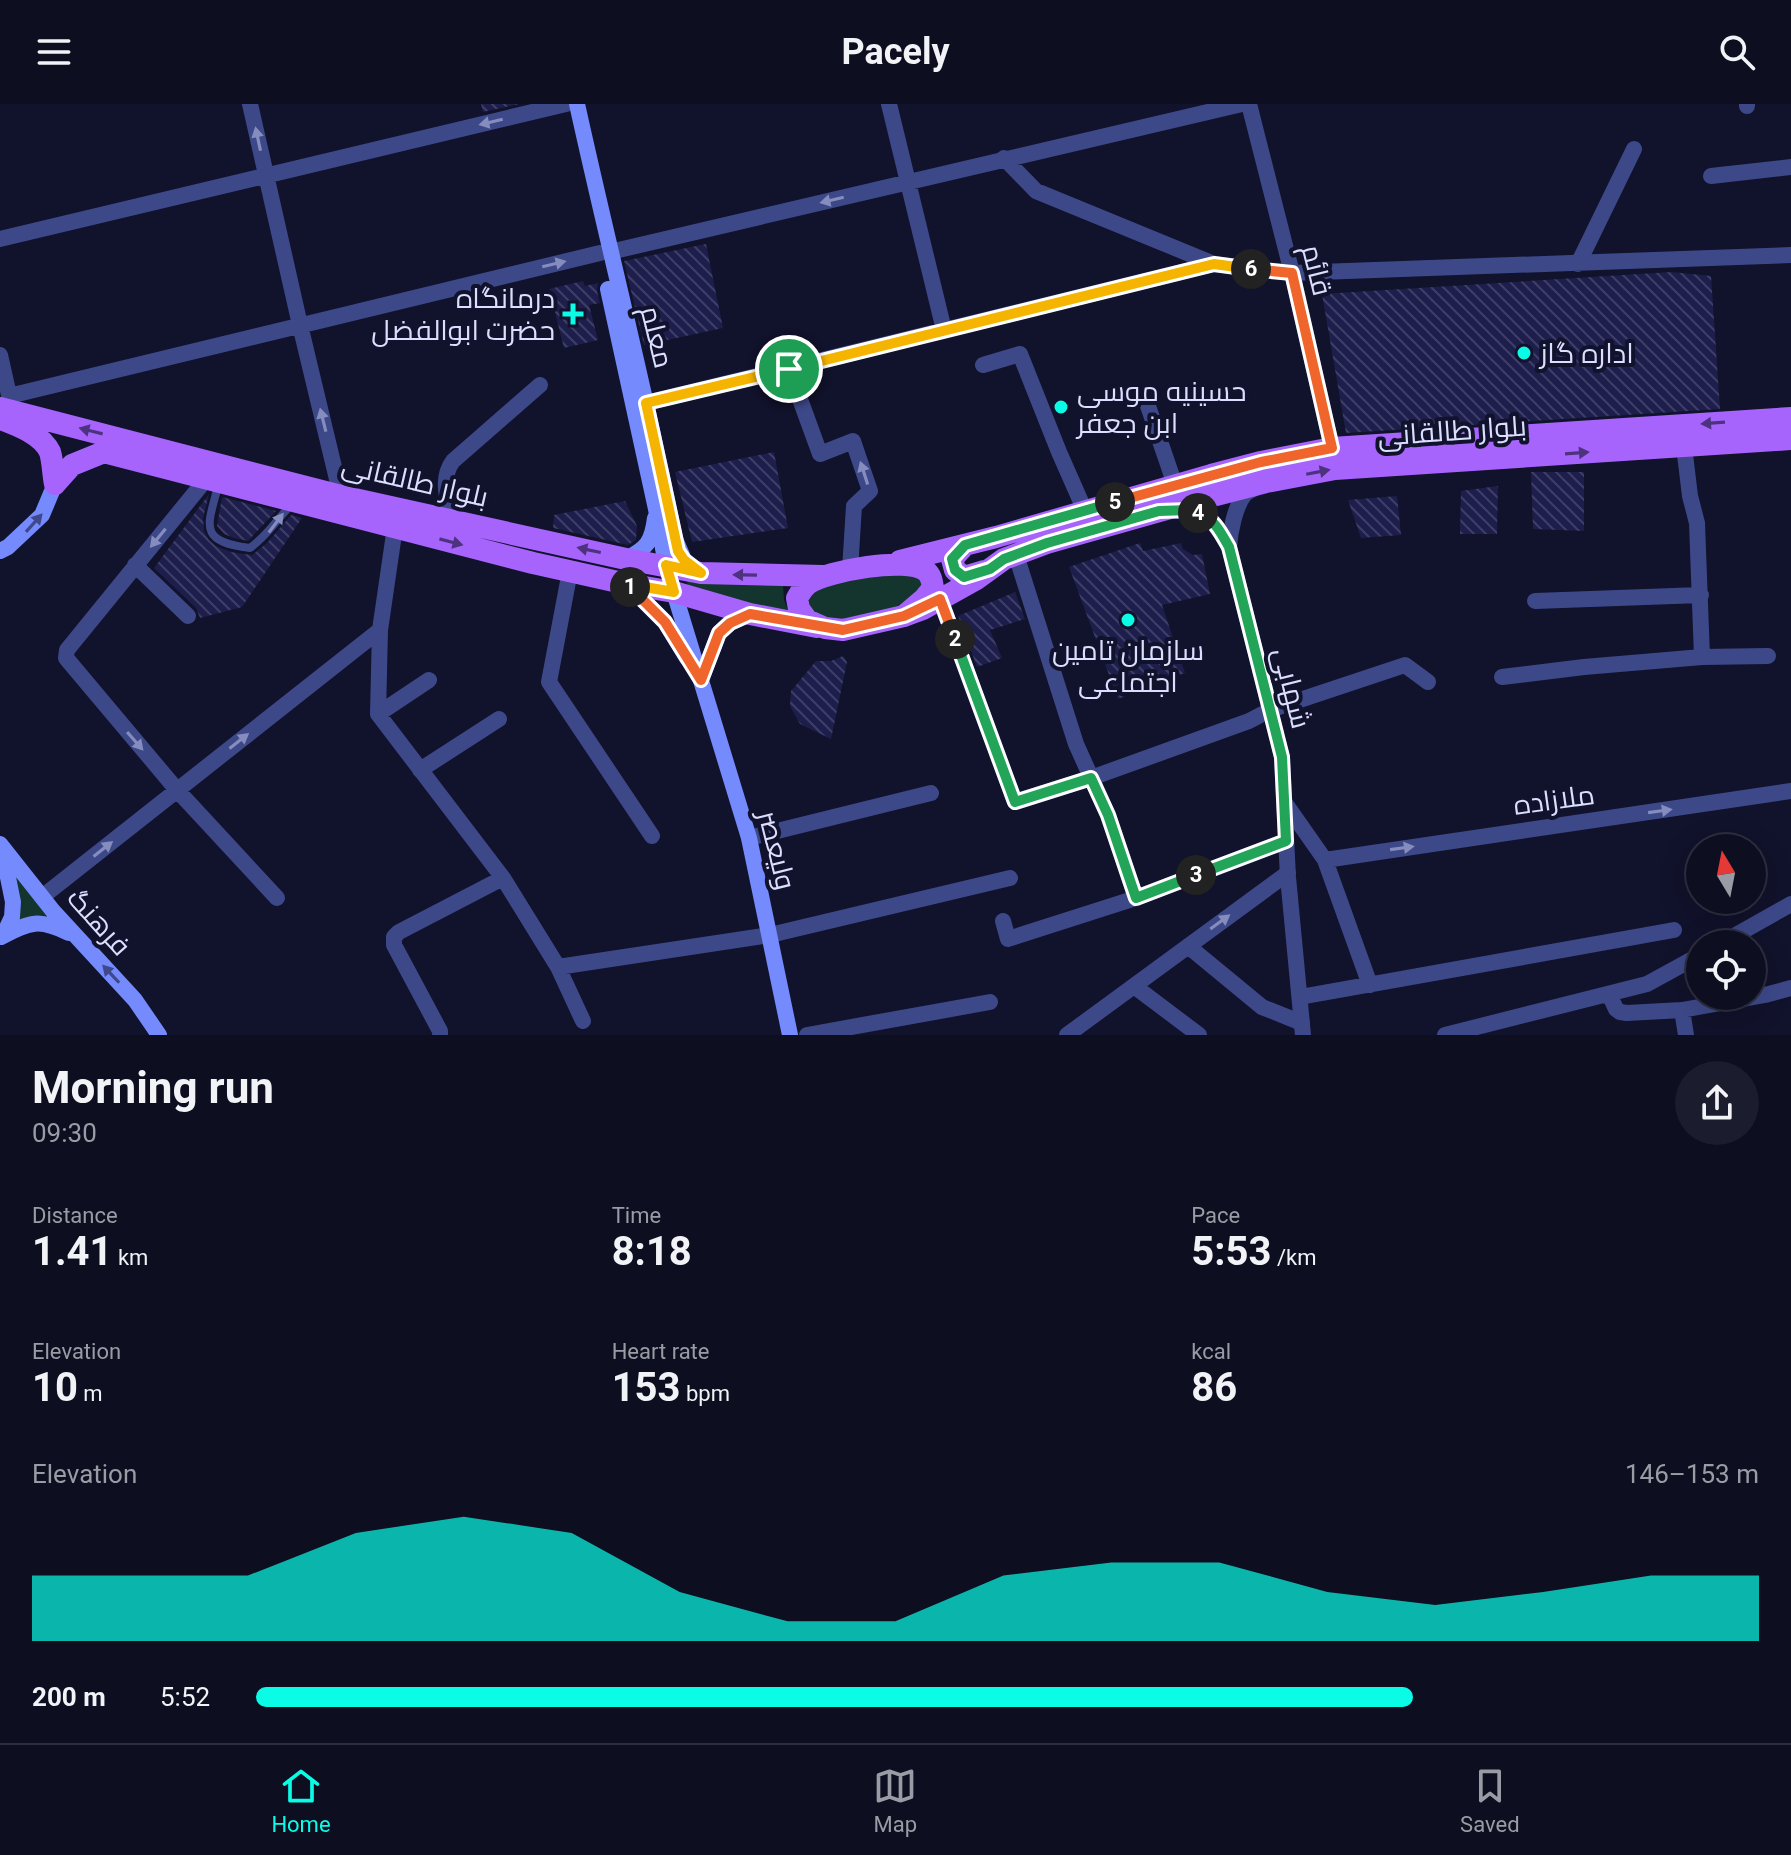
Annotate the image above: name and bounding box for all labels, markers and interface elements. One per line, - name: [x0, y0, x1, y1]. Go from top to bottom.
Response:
- icon: menu: [32, 30, 76, 74]
- icon: search: [1715, 30, 1759, 74]
- text: Pacely: [841, 31, 950, 73]
- one-way arrow: [478, 116, 503, 129]
- one-way arrow: [251, 127, 264, 152]
- one-way arrow: [820, 195, 845, 207]
- street label: قائم: [1292, 241, 1339, 300]
- pin: 6: [1231, 249, 1271, 289]
- text: 6: [1245, 256, 1257, 281]
- one-way arrow: [541, 258, 566, 270]
- place label: درمانگاه حضرت ابوالفضل: [371, 282, 555, 347]
- marker: درمانگاه حضرت ابوالفضل: [562, 303, 584, 325]
- street label: معلم: [630, 303, 681, 372]
- pin: [755, 335, 823, 403]
- place label: اداره گاز: [1538, 337, 1634, 370]
- marker: اداره گاز: [1515, 344, 1533, 362]
- icon: arrive: [767, 347, 811, 391]
- place label: حسینیه موسی ابن جعفر: [1075, 375, 1247, 440]
- marker: حسینیه موسی ابن جعفر: [1052, 398, 1070, 416]
- one-way arrow: [316, 407, 329, 432]
- street label: بلوار طالقانی: [1376, 409, 1528, 453]
- one-way arrow: [1700, 417, 1725, 430]
- one-way arrow: [79, 425, 104, 437]
- one-way arrow: [1565, 446, 1590, 459]
- street label: بلوار طالقانی: [339, 448, 491, 514]
- one-way arrow: [858, 460, 870, 484]
- one-way arrow: [1306, 465, 1331, 478]
- pin: 5: [1095, 482, 1135, 522]
- text: 5: [1109, 489, 1121, 514]
- pin: 4: [1178, 493, 1218, 533]
- text: 4: [1192, 500, 1204, 525]
- one-way arrow: [24, 513, 42, 532]
- one-way arrow: [267, 513, 283, 533]
- one-way arrow: [150, 528, 167, 548]
- one-way arrow: [438, 536, 463, 548]
- one-way arrow: [576, 544, 601, 556]
- pin: 1: [610, 567, 650, 607]
- one-way arrow: [732, 568, 757, 581]
- text: 1: [624, 574, 636, 599]
- marker: سازمان تامین اجتماعی: [1119, 611, 1137, 629]
- pin: 2: [935, 619, 975, 659]
- text: 2: [949, 626, 961, 651]
- place label: سازمان تامین اجتماعی: [1052, 634, 1204, 699]
- street label: شهابی: [1266, 644, 1318, 732]
- one-way arrow: [126, 730, 143, 750]
- one-way arrow: [229, 734, 249, 750]
- street label: ملازاده: [1511, 778, 1597, 822]
- one-way arrow: [1648, 804, 1673, 816]
- street label: ولیعصر: [751, 805, 803, 893]
- north arrow: [1686, 834, 1766, 914]
- map controls: [1686, 834, 1766, 1010]
- one-way arrow: [93, 841, 113, 857]
- one-way arrow: [1390, 841, 1415, 854]
- pin: 3: [1176, 855, 1216, 895]
- text: 3: [1190, 862, 1202, 887]
- street label: فرهنگ: [60, 882, 138, 962]
- one-way arrow: [1210, 915, 1231, 931]
- button: locate: [1686, 930, 1766, 1010]
- one-way arrow: [102, 964, 120, 983]
- button: share: [1675, 1061, 1759, 1145]
- text: Morning run: [32, 1062, 274, 1114]
- text: 09:30: [32, 1118, 97, 1148]
- text: Distance: [32, 1203, 118, 1228]
- text: Time: [612, 1203, 661, 1228]
- text: Pace: [1191, 1203, 1240, 1228]
- text: 1.41: [32, 1228, 112, 1275]
- text: 8:18: [612, 1228, 692, 1275]
- text: 5:53: [1191, 1228, 1271, 1275]
- text: km: [112, 1245, 148, 1270]
- text: /km: [1271, 1245, 1316, 1270]
- text: Elevation: [32, 1339, 121, 1364]
- text: Heart rate: [612, 1339, 710, 1364]
- text: kcal: [1191, 1339, 1231, 1364]
- text: 10: [32, 1364, 78, 1411]
- text: 153: [612, 1364, 681, 1411]
- text: 86: [1191, 1364, 1237, 1411]
- text: m: [78, 1381, 103, 1406]
- text: bpm: [681, 1381, 730, 1406]
- text: Elevation: [32, 1459, 137, 1489]
- text: 146–153 m: [1625, 1459, 1759, 1489]
- text: 200 m: [32, 1682, 106, 1712]
- text: 5:52: [160, 1682, 210, 1712]
- tab: Home: [271, 1764, 331, 1837]
- tab: Map: [873, 1764, 917, 1837]
- tab: Saved: [1460, 1764, 1520, 1837]

